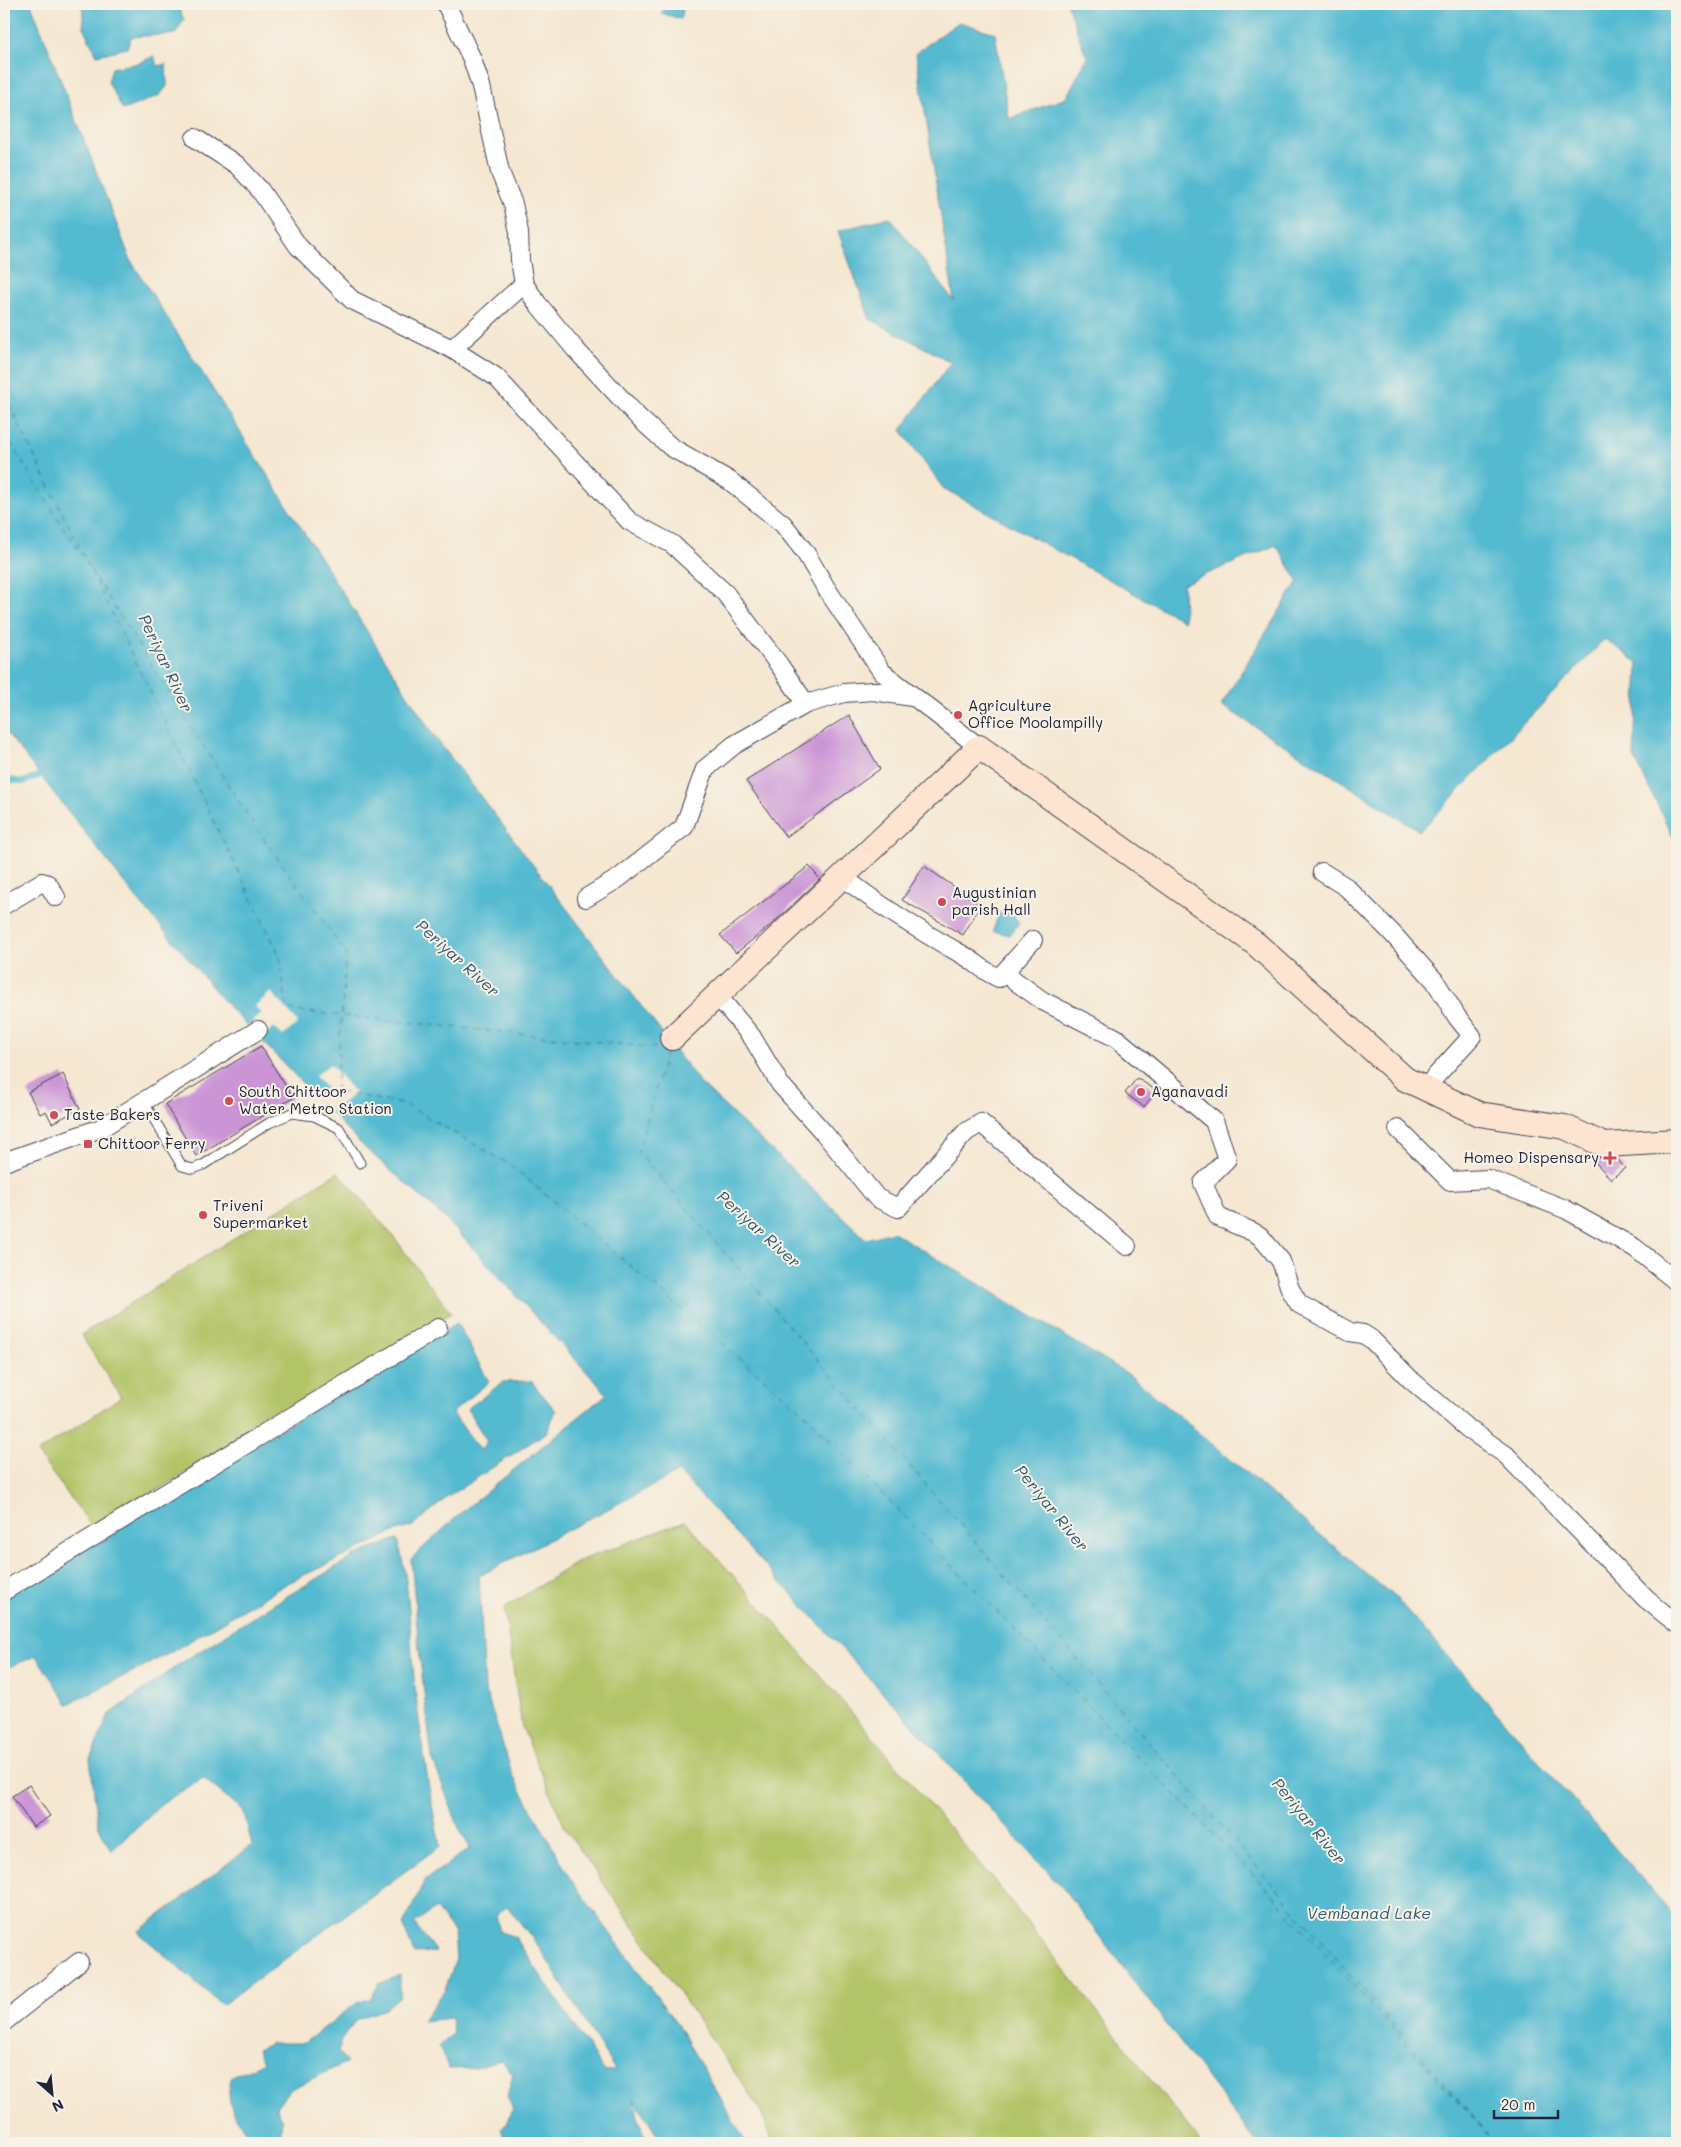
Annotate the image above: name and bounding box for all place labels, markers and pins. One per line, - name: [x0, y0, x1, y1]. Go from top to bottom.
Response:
- place label: Agriculture Office Moolampilly: [968, 695, 1103, 732]
- marker: Agriculture Office Moolampilly: [952, 709, 964, 721]
- place label: Augustinian parish Hall: [952, 882, 1037, 919]
- marker: Augustinian parish Hall: [936, 896, 948, 908]
- place label: South Chittoor Water Metro Station: [239, 1081, 392, 1118]
- place label: Aganavadi: [1151, 1081, 1228, 1101]
- marker: Aganavadi: [1135, 1086, 1147, 1098]
- marker: South Chittoor Water Metro Station: [223, 1095, 235, 1107]
- place label: Taste Bakers: [64, 1104, 160, 1124]
- marker: Taste Bakers: [48, 1109, 60, 1121]
- place label: Chittoor Ferry: [98, 1133, 206, 1153]
- marker: Chittoor Ferry: [82, 1138, 94, 1150]
- place label: Homeo Dispensary: [1463, 1147, 1599, 1167]
- marker: Homeo Dispensary: [1603, 1151, 1617, 1165]
- place label: Triveni Supermarket: [213, 1195, 308, 1232]
- marker: Triveni Supermarket: [197, 1209, 209, 1221]

